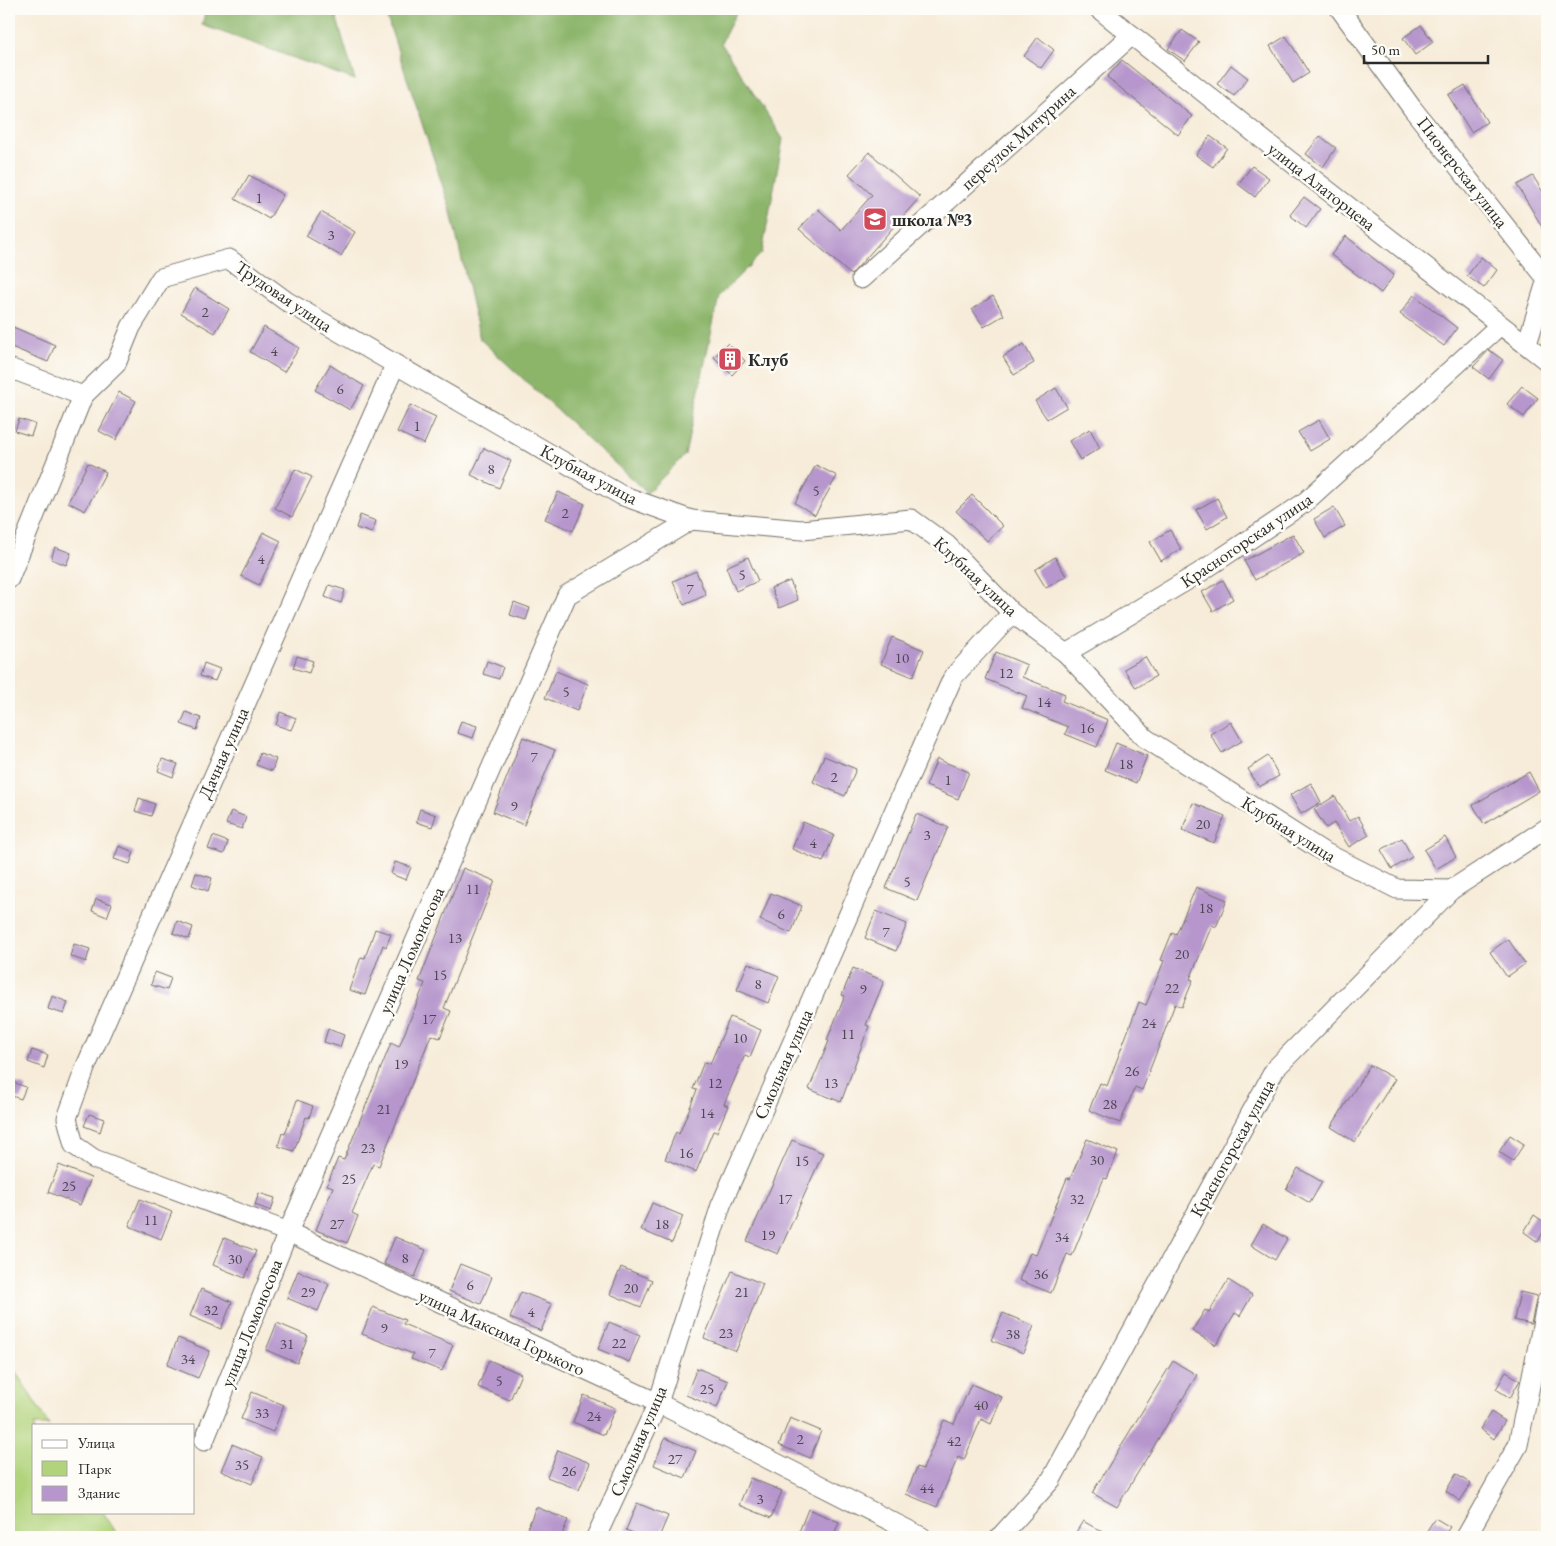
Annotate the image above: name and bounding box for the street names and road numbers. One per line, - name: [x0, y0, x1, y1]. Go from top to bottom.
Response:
- street label: переулок Мичурина: [956, 79, 1081, 195]
- street label: Пионерская улица: [1412, 112, 1514, 233]
- street label: улица Алаторцева: [1263, 137, 1381, 236]
- street label: Трудовая улица: [231, 255, 338, 337]
- street label: Клубная улица: [536, 439, 642, 510]
- street label: Красногорская улица: [1176, 487, 1317, 593]
- street label: Клубная улица: [929, 531, 1024, 622]
- street label: Дачная улица: [193, 703, 254, 802]
- street label: Клубная улица: [1237, 791, 1341, 868]
- street label: улица Ломоносова: [373, 882, 450, 1017]
- street label: Смольная улица: [748, 1005, 818, 1123]
- street label: Красногорская улица: [1185, 1074, 1280, 1221]
- street label: улица Ломоносова: [215, 1255, 287, 1390]
- street label: улица Максима Горького: [415, 1283, 589, 1381]
- street label: Смольная улица: [604, 1381, 672, 1500]

